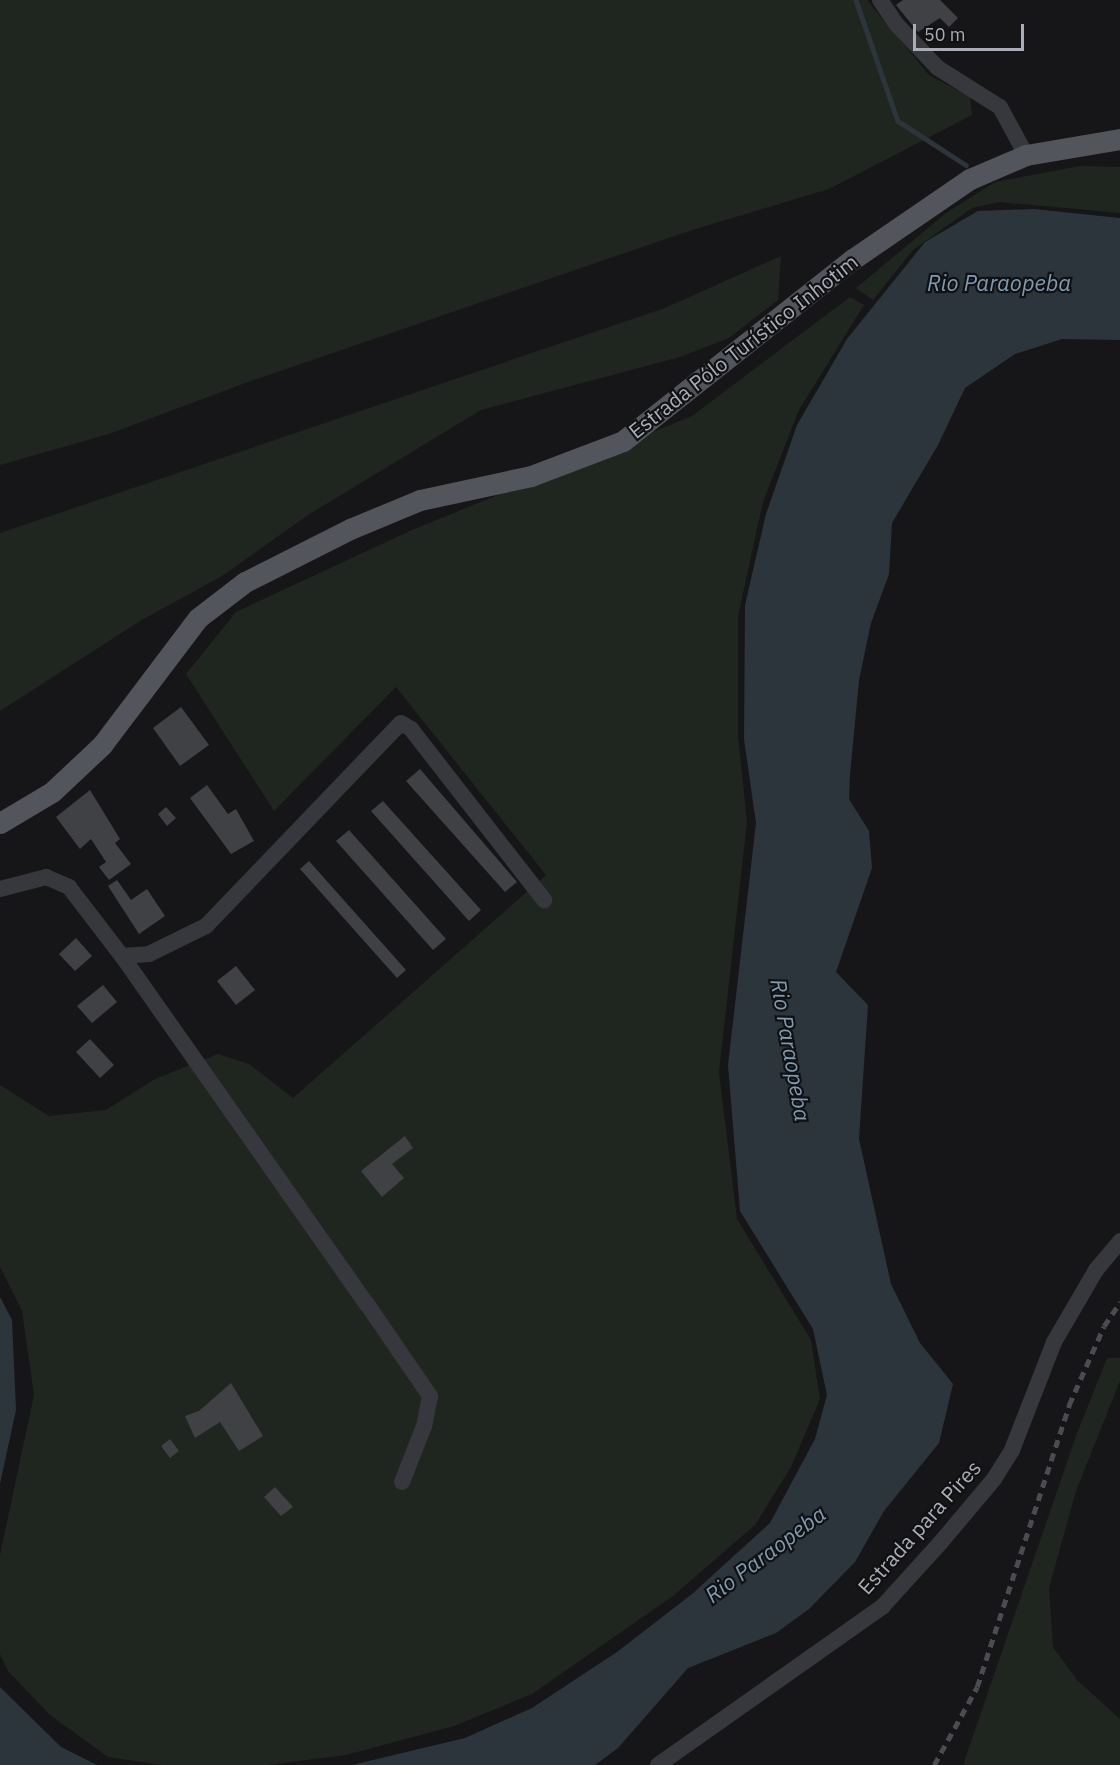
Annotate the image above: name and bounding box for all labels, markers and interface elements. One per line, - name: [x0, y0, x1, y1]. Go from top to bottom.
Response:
- scale bar: [916, 12, 1027, 50]
- text: 50 m: [924, 23, 966, 46]
- street label: Estrada Pólo Turístico Inhotim: [623, 249, 863, 443]
- water label: Rio Paraopeba: [927, 270, 1071, 296]
- water label: Rio Paraopeba: [765, 977, 817, 1123]
- street label: Estrada para Pires: [852, 1455, 986, 1599]
- water label: Rio Paraopeba: [699, 1500, 831, 1608]

